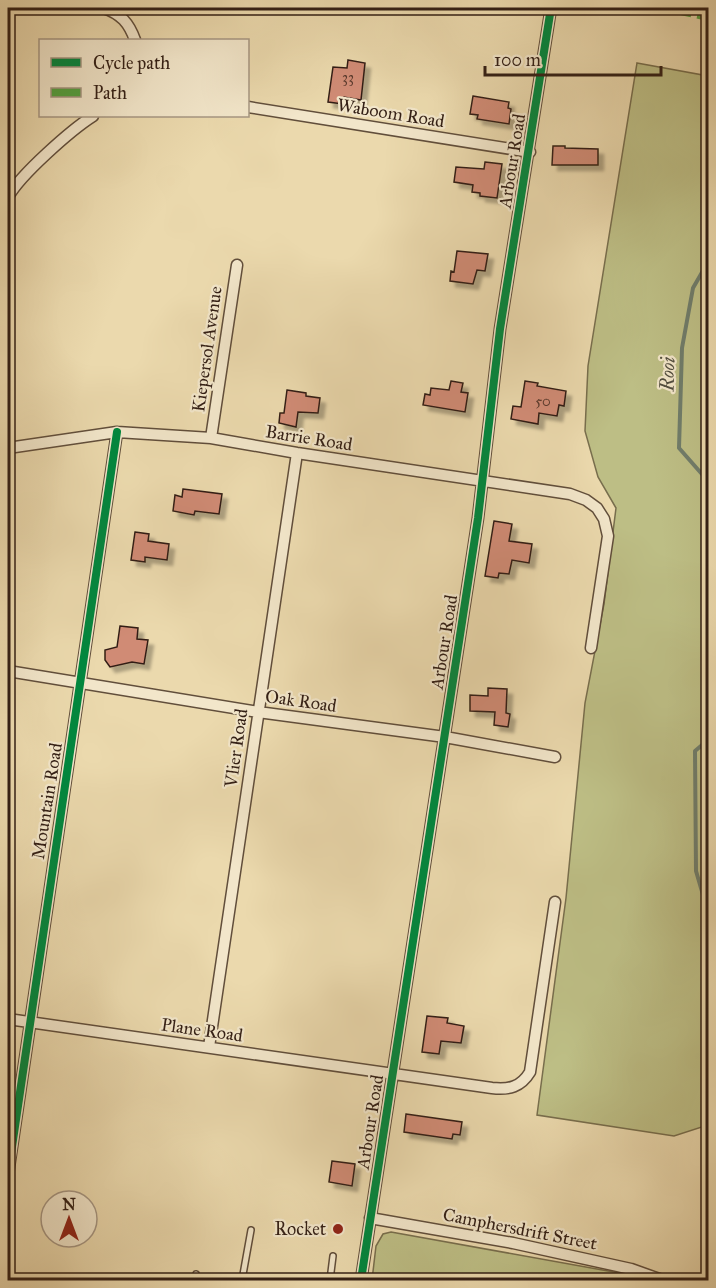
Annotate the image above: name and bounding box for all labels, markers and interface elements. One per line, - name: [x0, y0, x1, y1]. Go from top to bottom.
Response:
- legend: [39, 39, 249, 117]
- scale bar: [485, 39, 660, 77]
- text: 100 m: [494, 49, 541, 71]
- text: Cycle path: [93, 52, 170, 74]
- house number: 33: [342, 68, 354, 86]
- text: Path: [93, 82, 127, 104]
- street label: Waboom Road: [336, 94, 446, 132]
- street label: Arbour Road: [494, 112, 530, 211]
- street label: Kiepersol Avenue: [187, 285, 227, 413]
- water label: Rooi: [654, 356, 680, 393]
- house number: 50: [535, 392, 551, 410]
- street label: Barrie Road: [264, 420, 354, 456]
- street label: Arbour Road: [426, 593, 462, 692]
- street label: Oak Road: [264, 685, 338, 717]
- street label: Vlier Road: [219, 707, 252, 790]
- street label: Mountain Road: [27, 741, 67, 861]
- street label: Plane Road: [160, 1013, 244, 1047]
- street label: Arbour Road: [352, 1073, 388, 1172]
- north arrow: [39, 1189, 99, 1249]
- text: N: [62, 1195, 76, 1214]
- street label: Camphersdrift Street: [441, 1203, 599, 1255]
- place label: Rocket: [275, 1218, 327, 1240]
- marker: Rocket: [331, 1222, 345, 1236]

